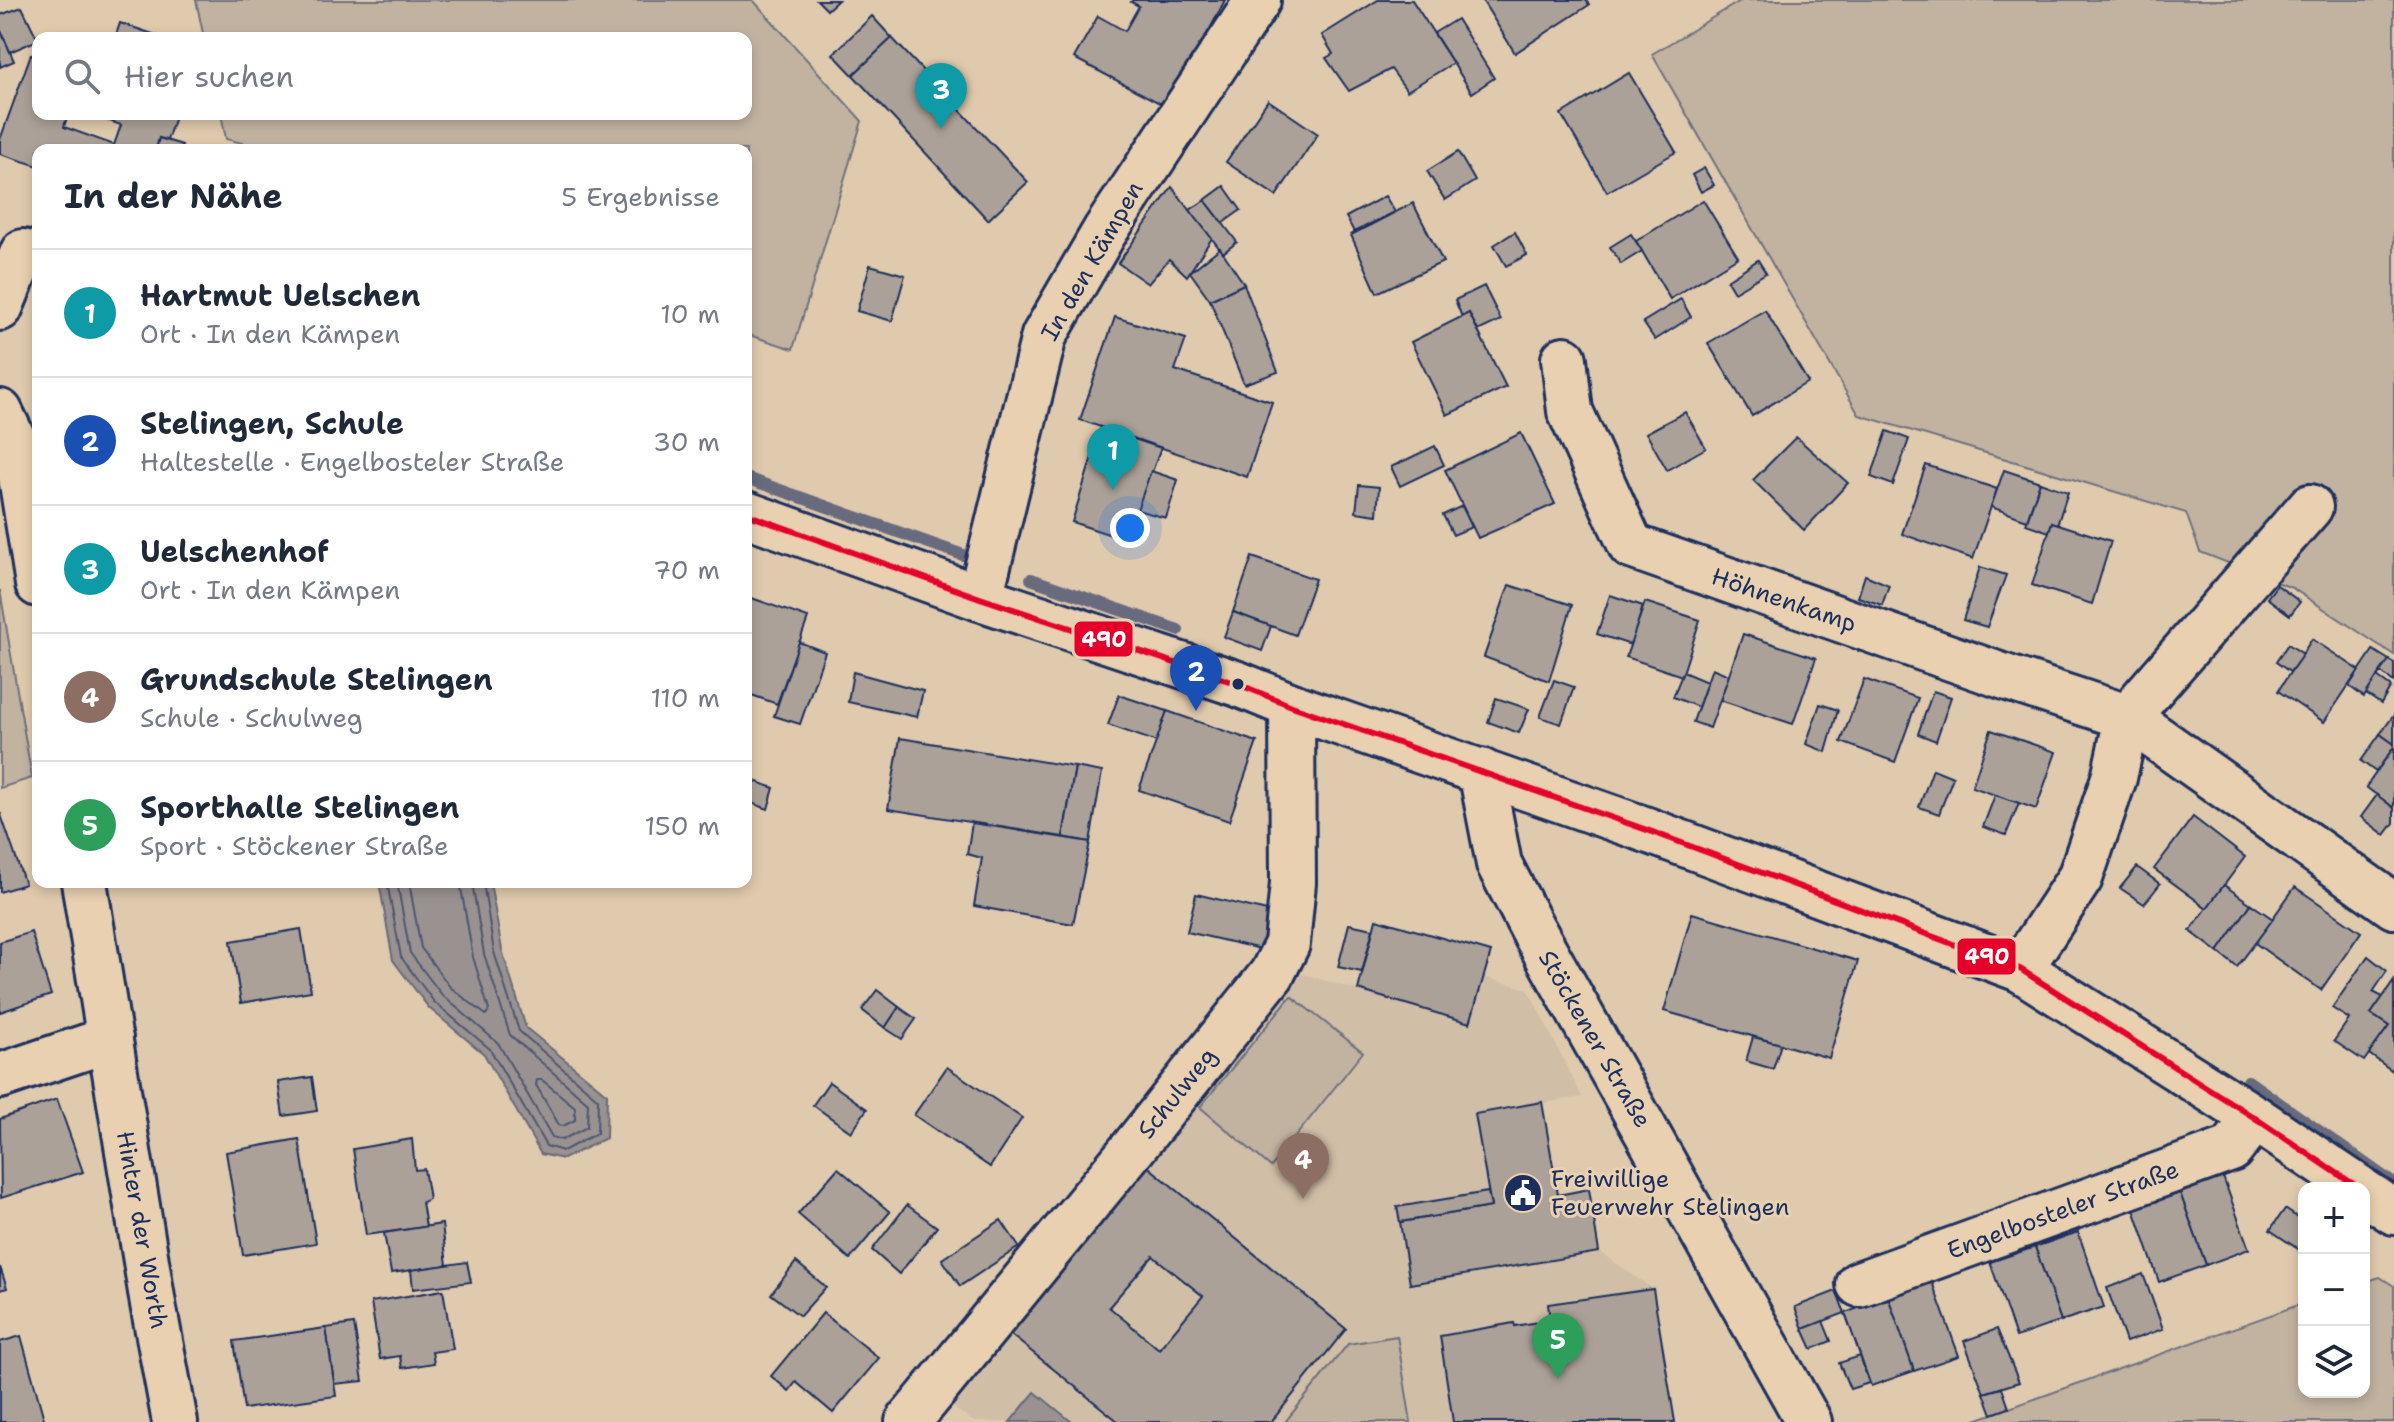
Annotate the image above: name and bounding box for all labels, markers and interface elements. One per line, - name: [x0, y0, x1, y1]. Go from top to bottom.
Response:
- search box: [32, 32, 752, 120]
- icon: search: [60, 54, 104, 98]
- text: Hier suchen: [124, 56, 294, 97]
- pin: 3: [915, 63, 967, 129]
- text: In der Nähe: [64, 173, 283, 219]
- street label: In den Kämpen: [1033, 176, 1151, 346]
- text: 5 Ergebnisse: [561, 179, 720, 214]
- text: Hartmut Uelschen: [140, 275, 420, 316]
- text: 1: [84, 296, 96, 331]
- text: 10 m: [660, 296, 720, 331]
- text: Ort · In den Kämpen: [140, 316, 400, 351]
- text: Stelingen, Schule: [140, 403, 404, 444]
- text: 2: [81, 424, 99, 459]
- text: 30 m: [653, 424, 720, 459]
- pin: 1: [1087, 424, 1139, 490]
- text: Haltestelle · Engelbosteler Straße: [140, 444, 565, 479]
- your location: [1110, 508, 1150, 548]
- text: Uelschenhof: [140, 531, 329, 572]
- text: 3: [81, 552, 99, 587]
- text: 70 m: [653, 552, 720, 587]
- street label: Höhnenkamp: [1707, 560, 1861, 640]
- text: Ort · In den Kämpen: [140, 572, 400, 607]
- line badge: 490: [1073, 620, 1134, 658]
- text: 490: [1081, 625, 1127, 654]
- pin: 2: [1170, 645, 1222, 711]
- text: Grundschule Stelingen: [140, 659, 493, 700]
- unlabelled marker: [1230, 676, 1246, 692]
- text: 4: [81, 680, 99, 715]
- text: 110 m: [650, 680, 720, 715]
- text: Schule · Schulweg: [140, 700, 363, 735]
- text: Sporthalle Stelingen: [140, 787, 459, 828]
- text: 5: [82, 808, 98, 843]
- text: 150 m: [644, 808, 720, 843]
- text: Sport · Stöckener Straße: [140, 828, 449, 863]
- line badge: 490: [1956, 937, 2017, 976]
- text: 490: [1964, 942, 2010, 971]
- street label: Stöckener Straße: [1531, 944, 1659, 1134]
- street label: Schulweg: [1130, 1041, 1224, 1145]
- street label: Hinter der Worth: [109, 1129, 175, 1331]
- pin: 4: [1277, 1133, 1329, 1199]
- street label: Engelbosteler Straße: [1943, 1153, 2183, 1267]
- place label: Freiwillige Feuerwehr Stelingen: [1551, 1163, 1790, 1223]
- public building icon: Freiwillige Feuerwehr Stelingen: [1502, 1172, 1544, 1214]
- map controls: [2298, 1182, 2370, 1398]
- button: +: [2298, 1182, 2370, 1254]
- button: −: [2298, 1254, 2370, 1326]
- pin: 5: [1532, 1313, 1584, 1379]
- button: layers: [2298, 1326, 2370, 1398]

